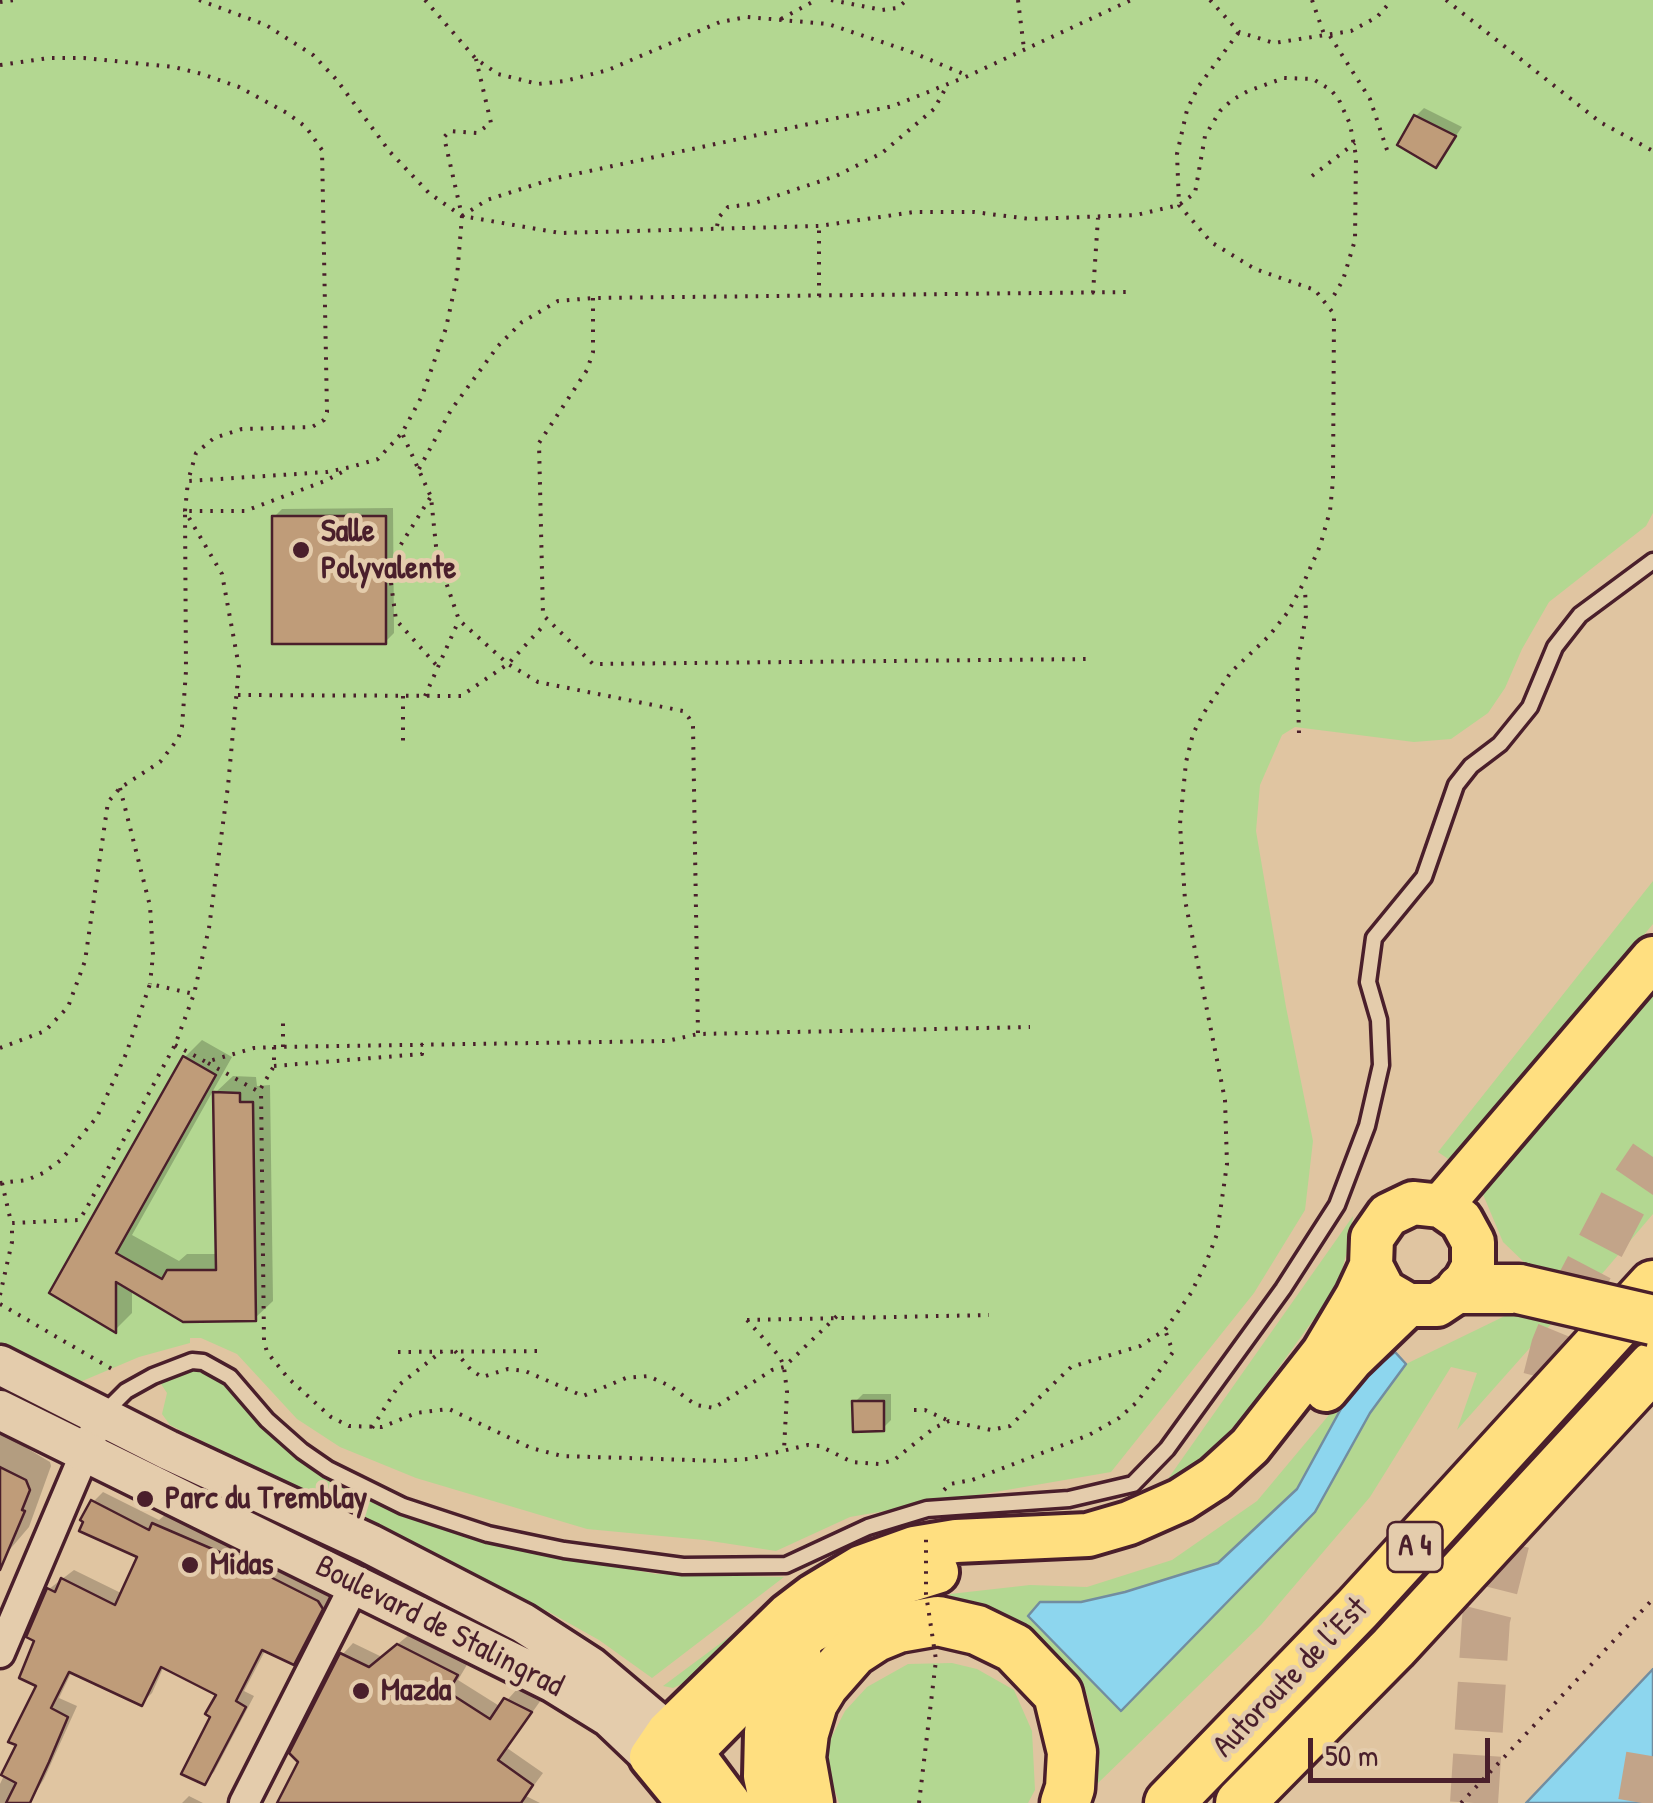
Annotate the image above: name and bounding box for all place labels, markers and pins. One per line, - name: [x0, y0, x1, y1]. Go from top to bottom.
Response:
- place label: Salle Polyvalente: [321, 513, 456, 588]
- marker: Salle Polyvalente: [290, 539, 312, 561]
- place label: Parc du Tremblay: [165, 1480, 367, 1518]
- marker: Parc du Tremblay: [134, 1488, 156, 1510]
- place label: Midas: [210, 1546, 274, 1584]
- marker: Midas: [179, 1554, 201, 1576]
- place label: Mazda: [381, 1672, 451, 1710]
- marker: Mazda: [350, 1680, 372, 1702]

